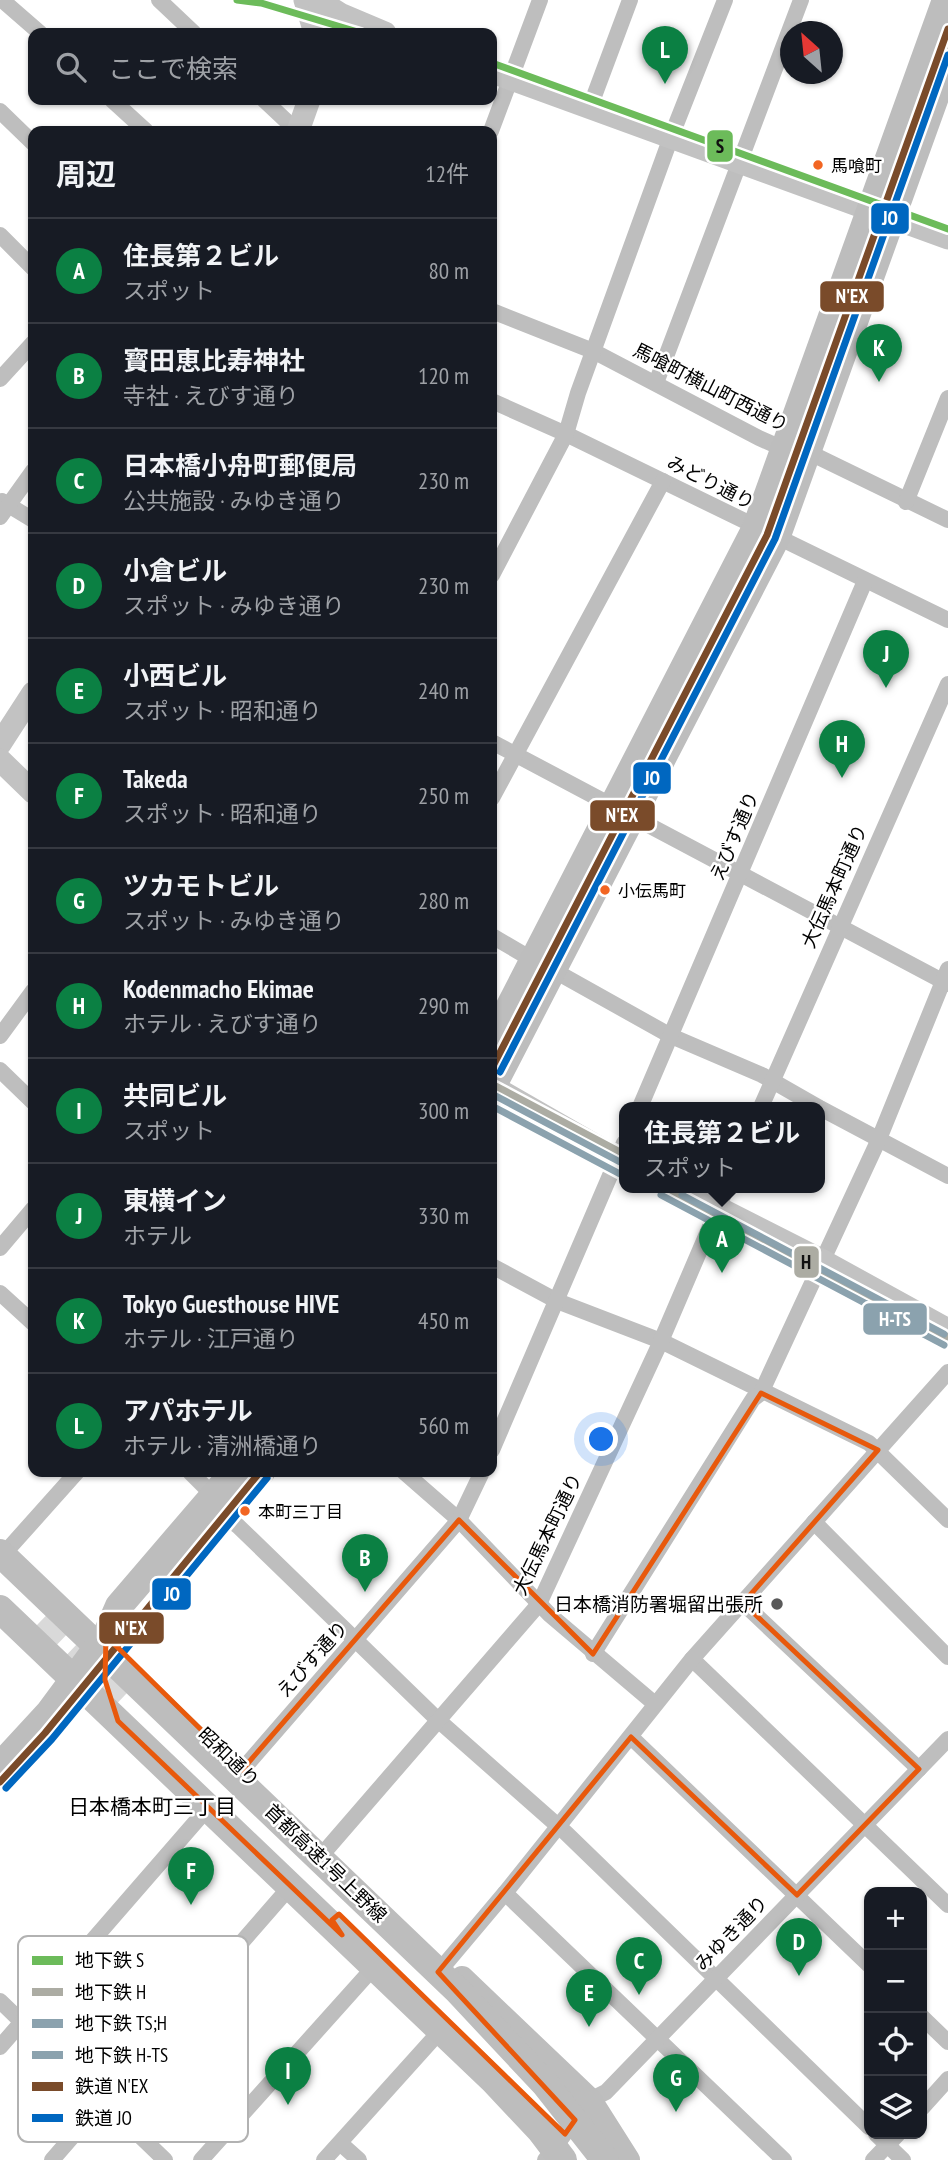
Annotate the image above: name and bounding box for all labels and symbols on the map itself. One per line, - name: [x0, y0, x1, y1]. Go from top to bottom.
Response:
- north arrow: [780, 21, 843, 84]
- pin: L: [642, 26, 688, 84]
- line badge: S: [706, 129, 734, 163]
- text: S: [716, 134, 724, 158]
- place label: 馬喰町: [831, 155, 882, 177]
- marker: 馬喰町: [811, 158, 825, 172]
- line badge: JO: [870, 202, 910, 235]
- text: JO: [881, 206, 898, 230]
- line badge: N'EX: [819, 280, 885, 313]
- text: N'EX: [836, 284, 868, 308]
- pin: K: [856, 324, 902, 382]
- street label: 馬喰町横山町西通り: [629, 337, 793, 437]
- street label: みどり通り: [663, 450, 759, 514]
- pin: J: [863, 630, 909, 688]
- pin: H: [819, 720, 865, 778]
- line badge: JO: [632, 761, 672, 795]
- text: JO: [643, 766, 660, 790]
- street label: えびす通り: [704, 788, 764, 884]
- line badge: N'EX: [589, 799, 656, 832]
- text: N'EX: [606, 803, 638, 827]
- street label: 大伝馬本町通り: [796, 820, 872, 952]
- place label: 小伝馬町: [618, 880, 686, 902]
- marker: 小伝馬町: [598, 883, 612, 897]
- pin: A: [699, 1215, 745, 1273]
- line badge: H: [793, 1245, 820, 1279]
- text: H: [801, 1250, 811, 1274]
- line badge: H-TS: [862, 1302, 928, 1336]
- text: H-TS: [879, 1307, 911, 1331]
- your location: [584, 1422, 618, 1456]
- street label: 大伝馬本町通り: [507, 1469, 587, 1599]
- place label: 本町三丁目: [258, 1501, 343, 1523]
- marker: 本町三丁目: [238, 1504, 252, 1518]
- pin: B: [342, 1534, 388, 1592]
- line badge: JO: [151, 1577, 192, 1611]
- text: JO: [163, 1582, 180, 1606]
- place label: 日本橋消防署堀留出張所: [554, 1592, 763, 1616]
- marker: 日本橋消防署堀留出張所: [769, 1596, 785, 1612]
- line badge: N'EX: [98, 1611, 165, 1645]
- text: N'EX: [115, 1616, 147, 1640]
- street label: えびす通り: [271, 1616, 353, 1702]
- street label: 昭和通り: [193, 1722, 265, 1792]
- district label: 日本橋本町三丁目: [68, 1793, 236, 1820]
- street label: 首都高速1号上野線: [260, 1799, 392, 1927]
- pin: F: [168, 1847, 214, 1905]
- street label: みゆき通り: [689, 1890, 773, 1976]
- pin: D: [776, 1918, 822, 1976]
- legend: [18, 1936, 248, 2142]
- pin: C: [616, 1937, 662, 1995]
- text: 地下鉄 S: [75, 1948, 144, 1972]
- pin: E: [566, 1969, 612, 2027]
- text: 地下鉄 H: [75, 1980, 146, 2004]
- text: 地下鉄 TS;H: [75, 2011, 167, 2035]
- text: 地下鉄 H-TS: [75, 2043, 168, 2067]
- pin: I: [265, 2047, 311, 2105]
- pin: G: [653, 2054, 699, 2112]
- text: 鉄道 N'EX: [75, 2074, 149, 2098]
- text: 鉄道 JO: [75, 2106, 132, 2130]

